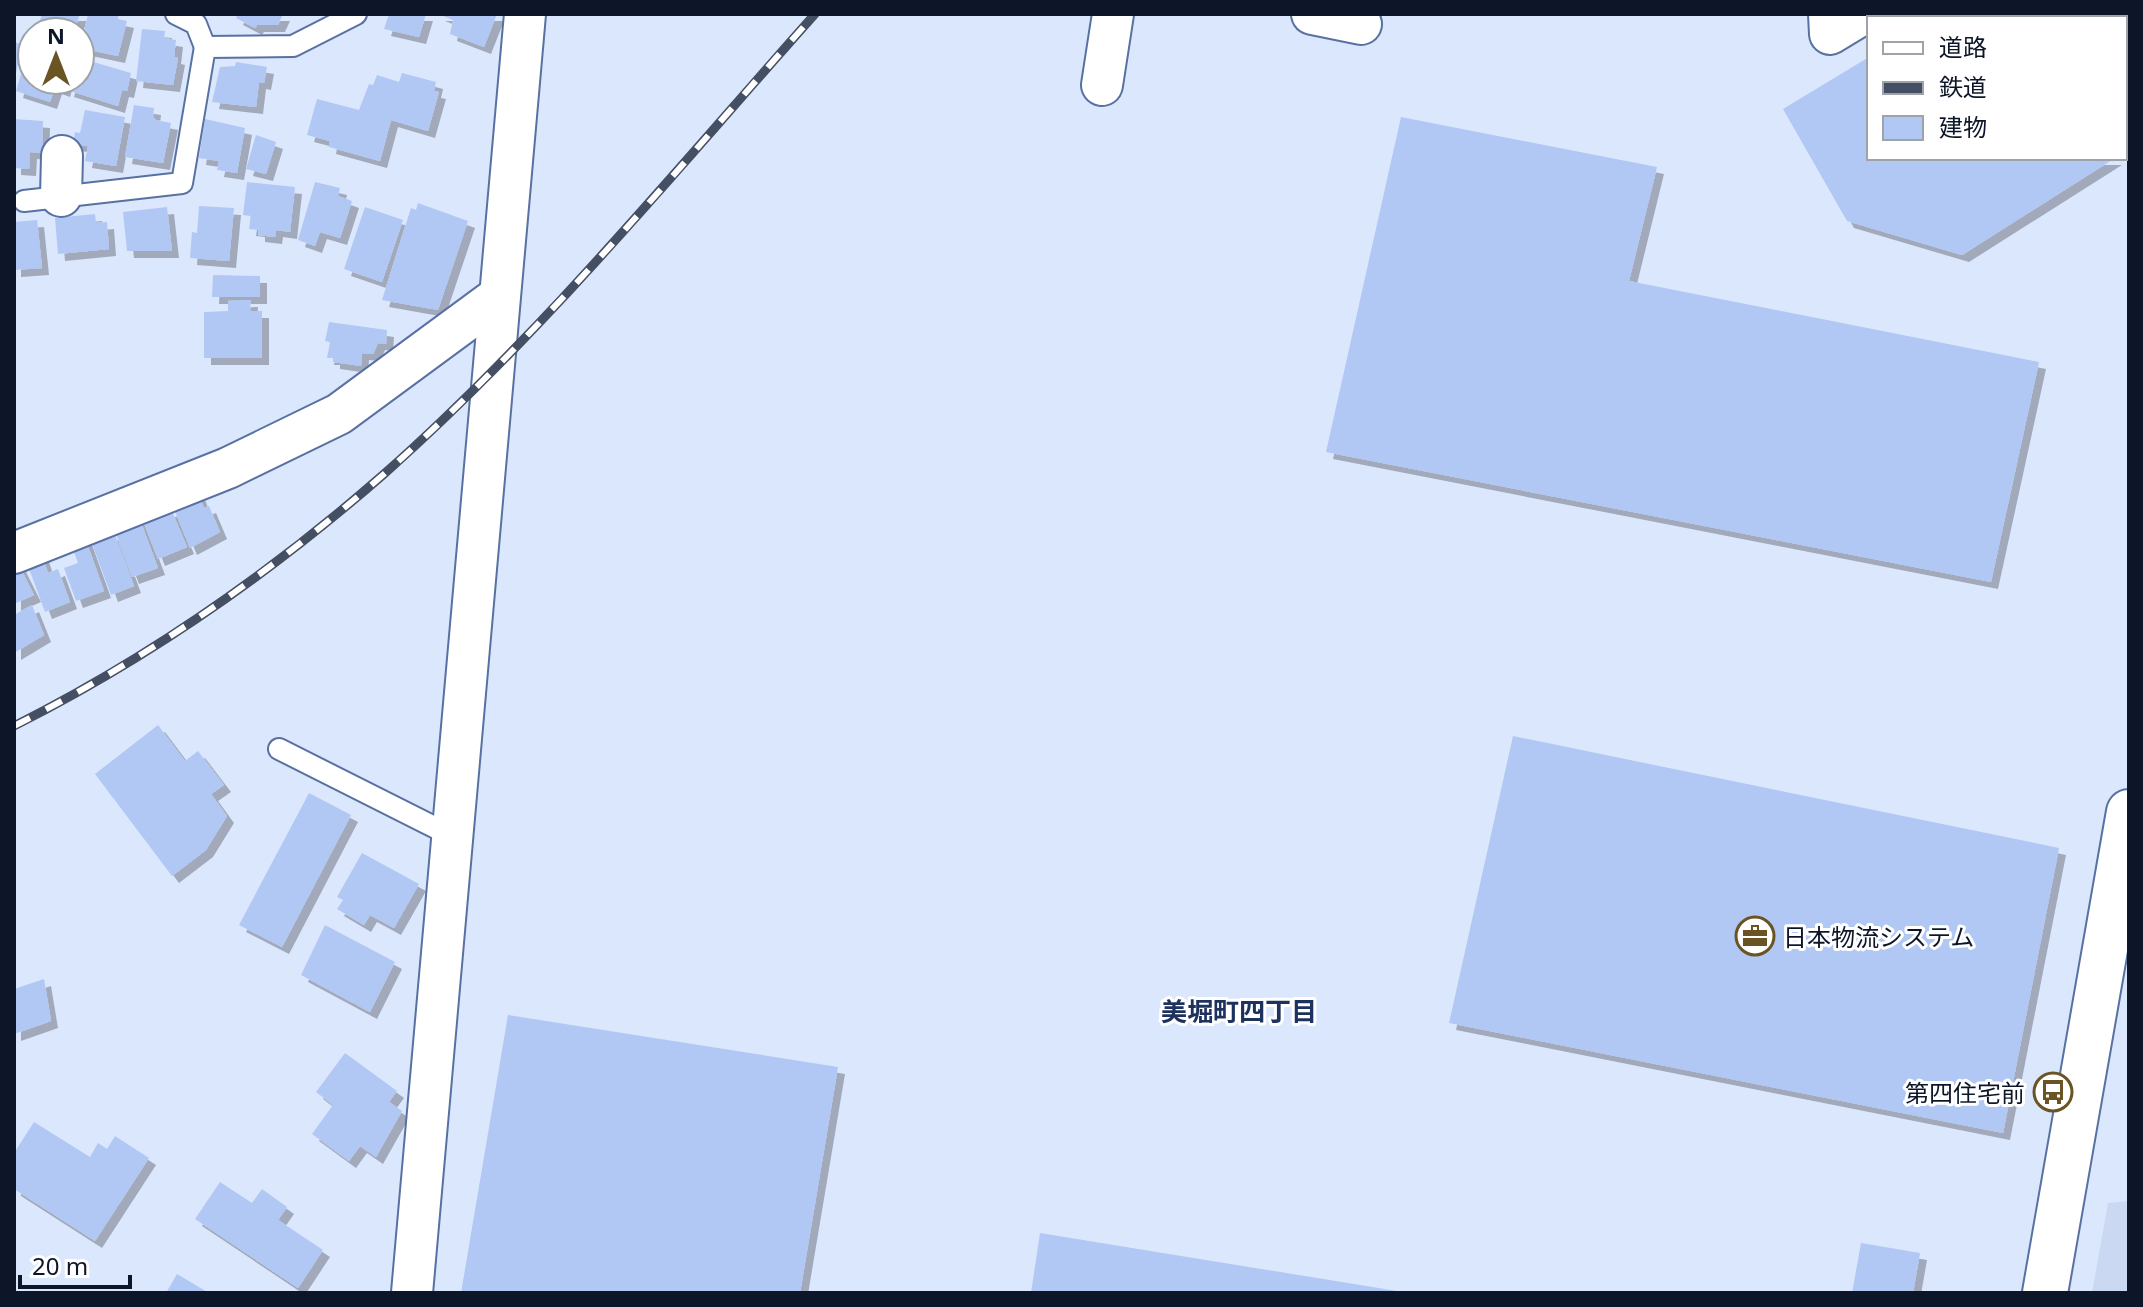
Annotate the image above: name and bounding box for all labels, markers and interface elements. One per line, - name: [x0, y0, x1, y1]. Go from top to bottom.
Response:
- north arrow: [16, 16, 96, 96]
- legend: [1867, 16, 2127, 160]
- text: N: [47, 20, 65, 50]
- text: 道路: [1939, 30, 1987, 63]
- text: 鉄道: [1939, 70, 1987, 103]
- text: 建物: [1939, 110, 1987, 143]
- office icon: 日本物流システム: [1734, 915, 1776, 957]
- place label: 日本物流システム: [1783, 920, 1974, 953]
- district label: 美堀町四丁目: [1161, 993, 1317, 1029]
- bus stop icon: 第四住宅前: [2032, 1071, 2074, 1113]
- place label: 第四住宅前: [1905, 1076, 2025, 1109]
- scale bar: [20, 1239, 130, 1289]
- text: 20 m: [32, 1249, 88, 1282]

